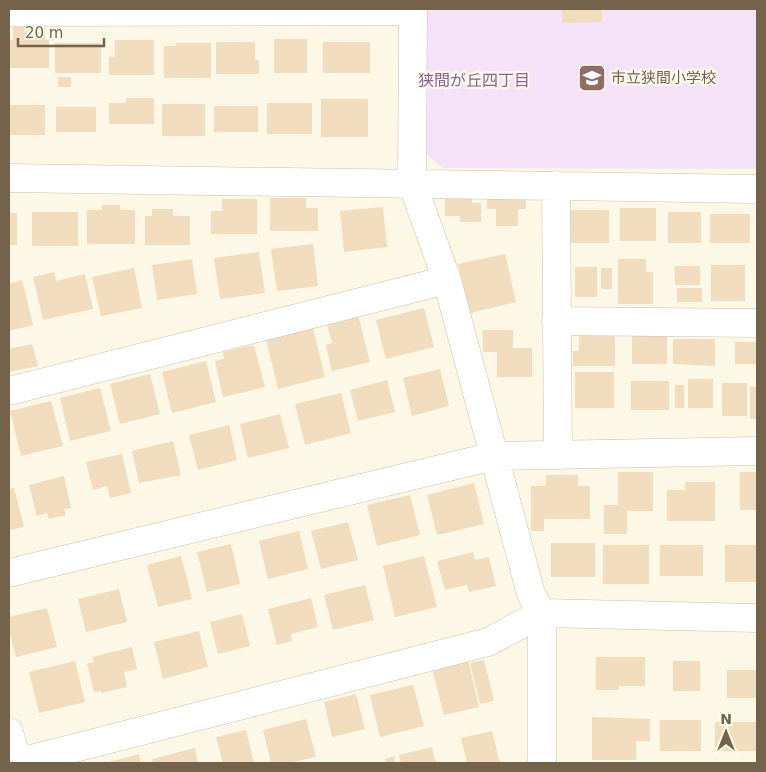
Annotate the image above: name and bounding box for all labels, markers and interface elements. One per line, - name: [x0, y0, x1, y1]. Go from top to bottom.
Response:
- scale bar: [18, 15, 104, 47]
- text: 20 m: [25, 24, 63, 42]
- school or university icon: 市立狭間小学校: [577, 63, 607, 93]
- place label: 市立狭間小学校: [611, 69, 716, 87]
- district label: 狭間が丘四丁目: [418, 71, 530, 90]
- north arrow: [701, 707, 751, 757]
- text: N: [720, 711, 732, 727]

